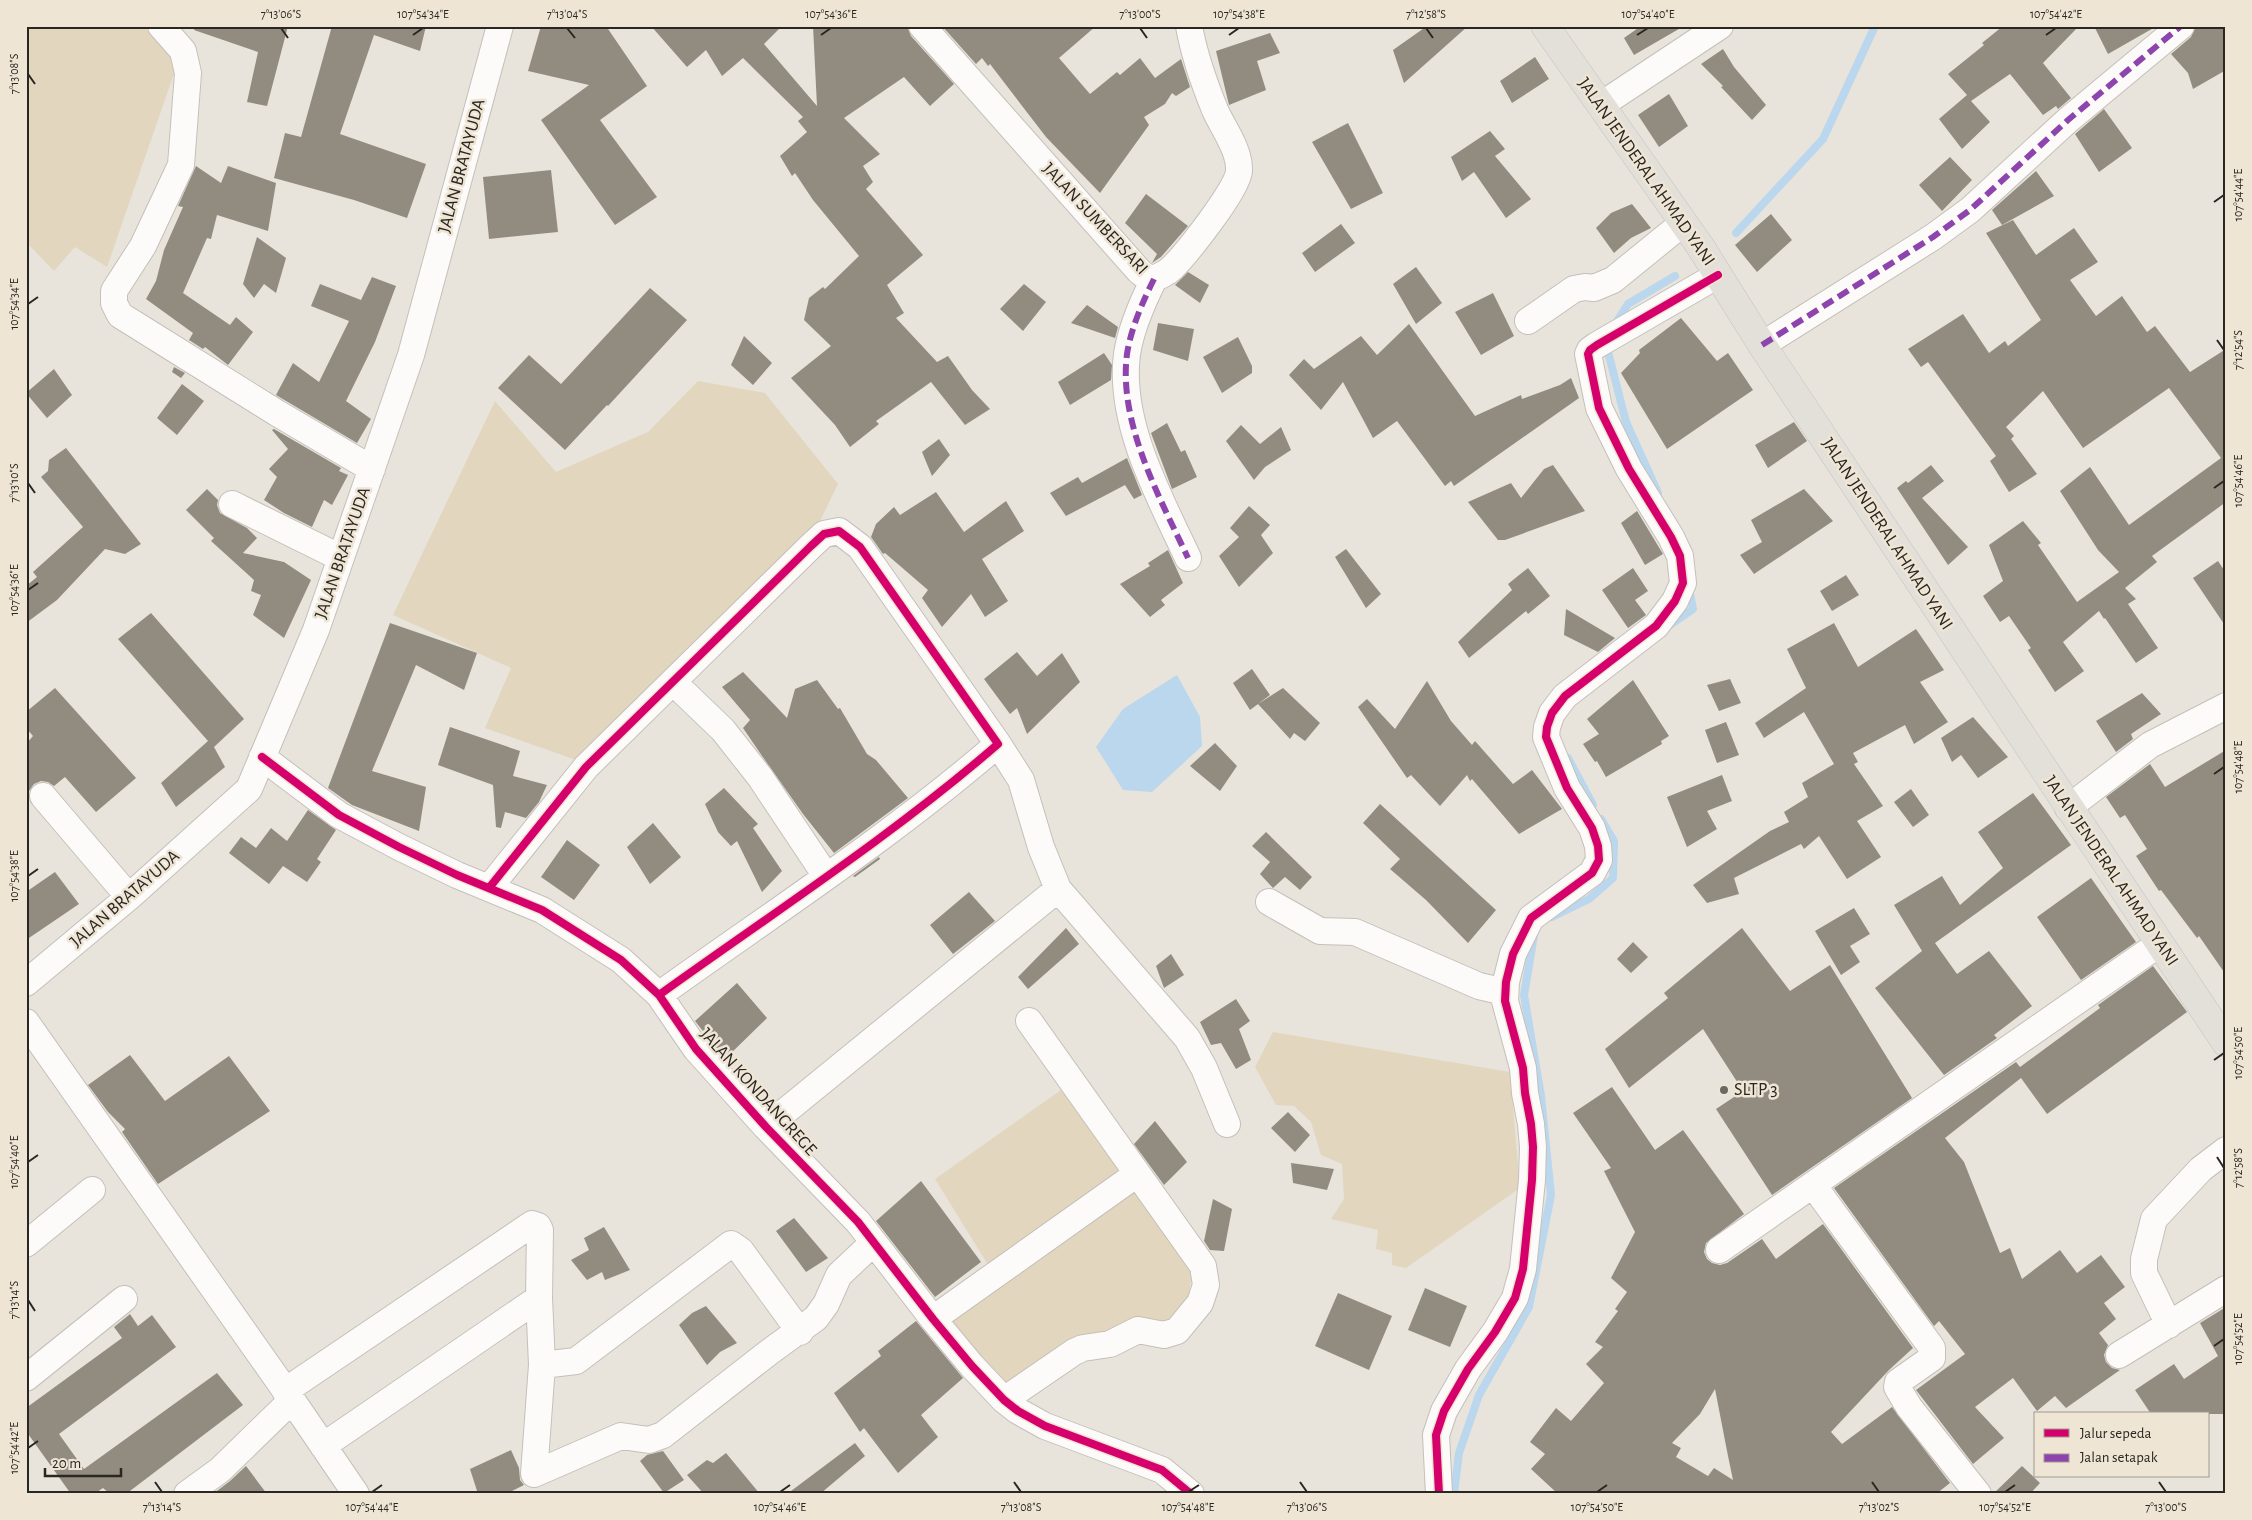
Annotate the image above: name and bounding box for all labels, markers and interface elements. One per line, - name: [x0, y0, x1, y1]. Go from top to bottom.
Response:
- text: 7°13'06"S: [261, 8, 302, 20]
- text: 107°54'34"E: [397, 8, 449, 20]
- text: 7°13'04"S: [547, 8, 588, 20]
- text: 107°54'36"E: [805, 8, 857, 20]
- text: 7°13'00"S: [1119, 8, 1161, 20]
- text: 107°54'38"E: [1213, 8, 1265, 20]
- text: 7°12'58"S: [1406, 8, 1446, 20]
- text: 107°54'40"E: [1621, 8, 1675, 20]
- text: 107°54'42"E: [2030, 8, 2082, 20]
- text: 7°13'08"S: [8, 53, 20, 94]
- street label: JALAN JENDERAL AHMAD YANI: [1574, 75, 1718, 269]
- street label: JALAN BRATAYUDA: [435, 96, 489, 235]
- street label: JALAN SUMBERSARI: [1039, 160, 1151, 278]
- text: 107°54'44"E: [2232, 169, 2244, 221]
- text: 107°54'34"E: [8, 278, 20, 330]
- text: 7°12'54"S: [2232, 330, 2244, 370]
- street label: JALAN JENDERAL AHMAD YANI: [1818, 435, 1956, 633]
- text: 107°54'46"E: [2232, 455, 2244, 507]
- text: 7°13'10"S: [8, 463, 20, 503]
- street label: JALAN BRATAYUDA: [312, 484, 374, 621]
- text: 107°54'36"E: [8, 564, 20, 616]
- text: 107°54'48"E: [2232, 741, 2244, 793]
- street label: JALAN JENDERAL AHMAD YANI: [2041, 773, 2181, 969]
- street label: JALAN BRATAYUDA: [67, 847, 183, 951]
- text: 107°54'38"E: [8, 850, 20, 902]
- street label: JALAN KONDANGREGE: [696, 1025, 820, 1159]
- text: 107°54'50"E: [2232, 1027, 2244, 1079]
- place label: SLTP 3: [1734, 1081, 1778, 1099]
- marker: SLTP 3: [1718, 1084, 1730, 1096]
- text: 107°54'40"E: [8, 1135, 20, 1189]
- text: 7°12'58"S: [2232, 1148, 2244, 1188]
- text: 7°13'14"S: [8, 1280, 20, 1319]
- text: 107°54'52"E: [2232, 1313, 2244, 1365]
- legend: [2034, 1412, 2210, 1478]
- text: 107°54'42"E: [8, 1422, 20, 1474]
- text: Jalur sepeda: [2080, 1426, 2152, 1441]
- scale bar: [45, 1445, 121, 1477]
- text: Jalan setapak: [2080, 1450, 2158, 1465]
- text: 20 m: [52, 1456, 81, 1471]
- text: 7°13'14"S: [143, 1501, 182, 1513]
- text: 107°54'44"E: [346, 1501, 398, 1513]
- text: 107°54'46"E: [754, 1501, 806, 1513]
- text: 7°13'08"S: [1001, 1501, 1042, 1513]
- text: 107°54'48"E: [1162, 1501, 1214, 1513]
- text: 7°13'06"S: [1287, 1501, 1328, 1513]
- text: 107°54'50"E: [1571, 1501, 1623, 1513]
- text: 7°13'02"S: [1859, 1501, 1900, 1513]
- text: 107°54'52"E: [1979, 1501, 2031, 1513]
- text: 7°13'00"S: [2145, 1501, 2187, 1513]

